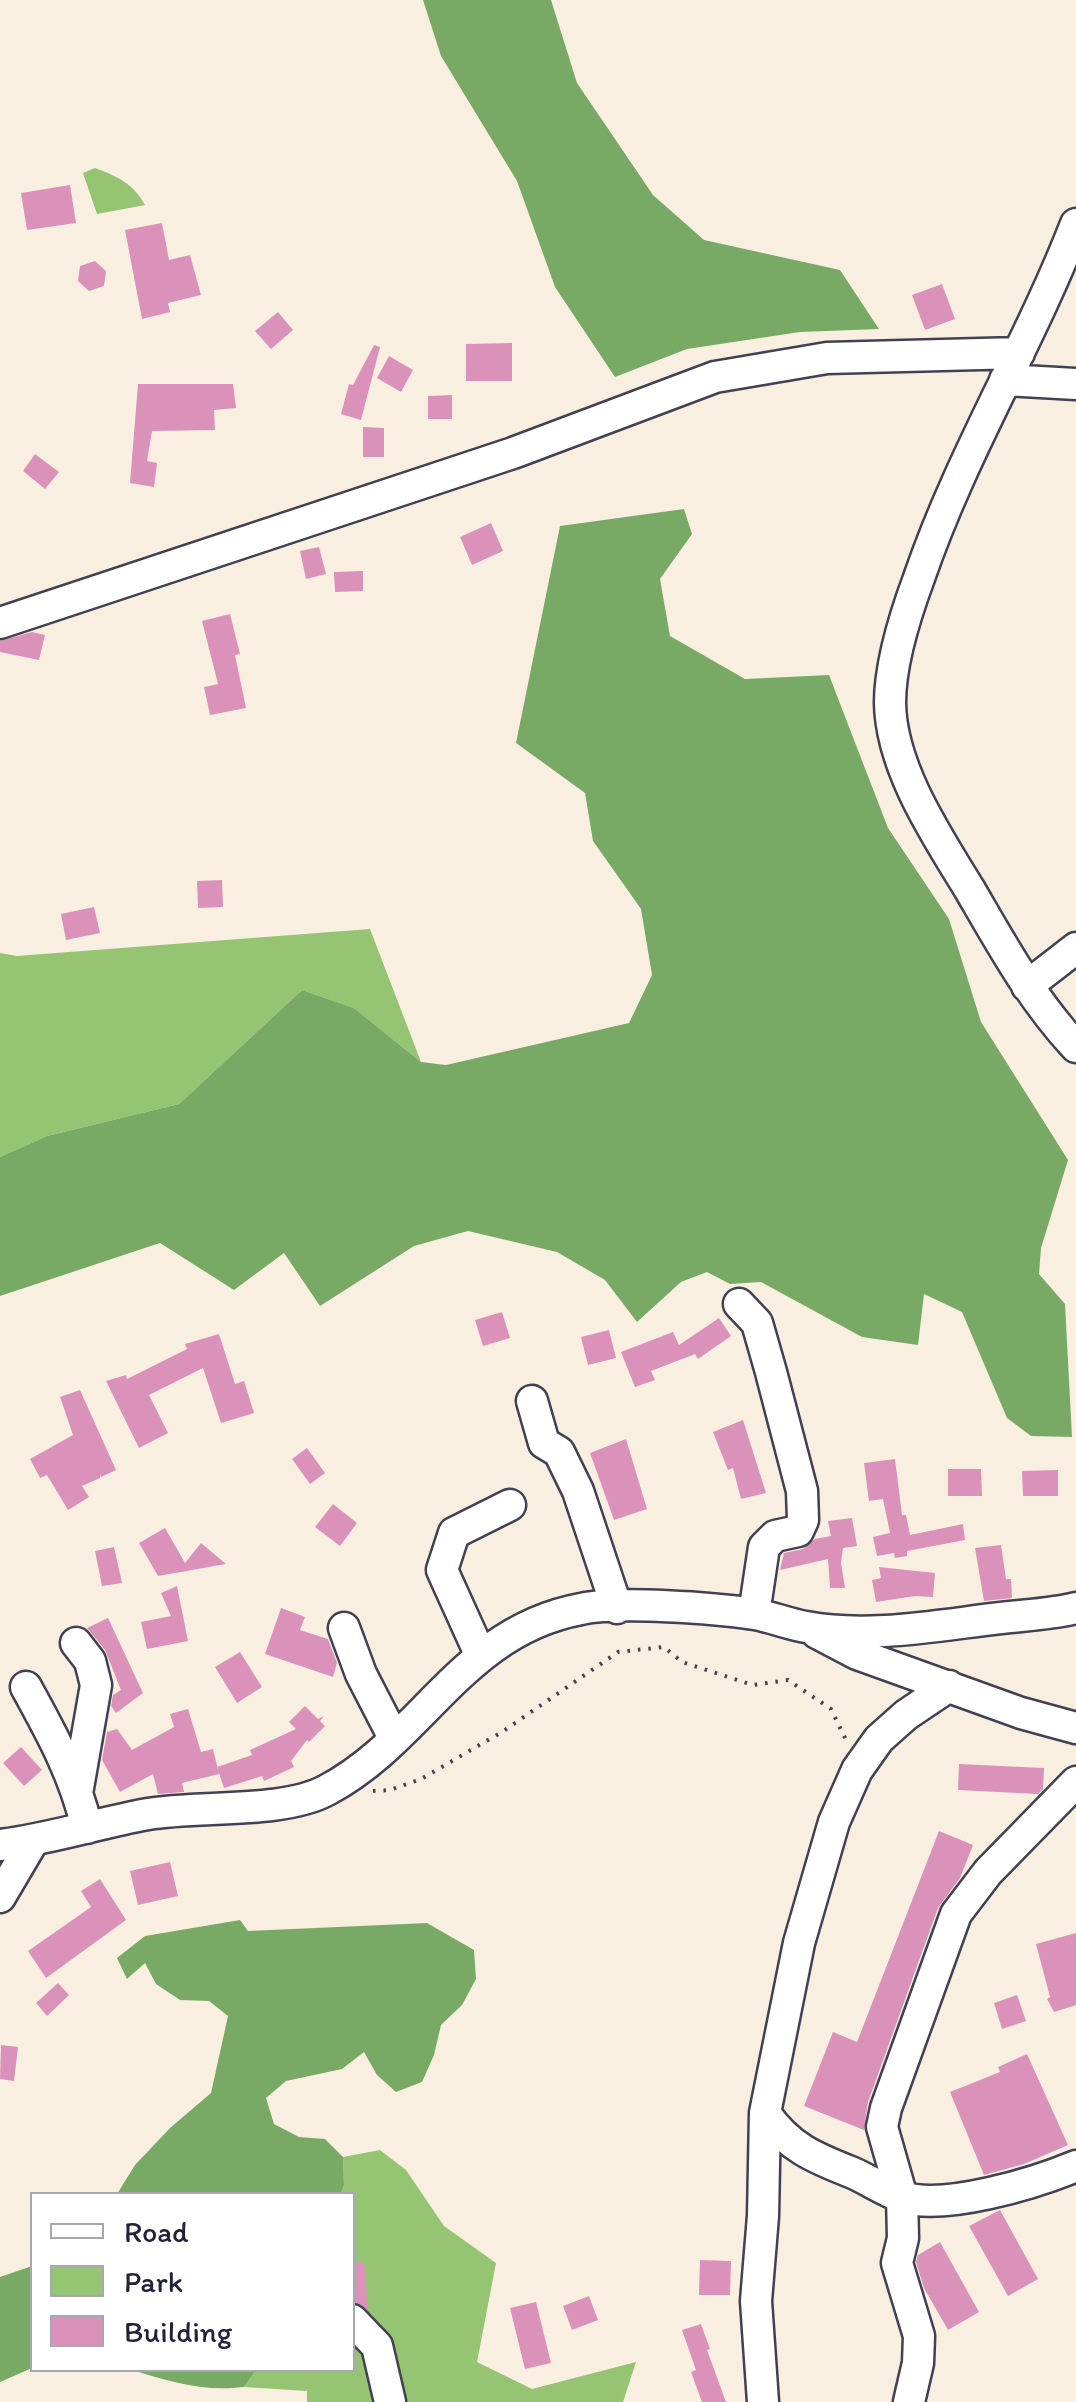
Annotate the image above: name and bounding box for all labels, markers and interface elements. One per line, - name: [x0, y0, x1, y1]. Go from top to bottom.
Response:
- legend: [30, 2192, 355, 2372]
- text: Road: [124, 2213, 189, 2250]
- text: Park: [124, 2263, 183, 2300]
- text: Building: [124, 2313, 232, 2350]

